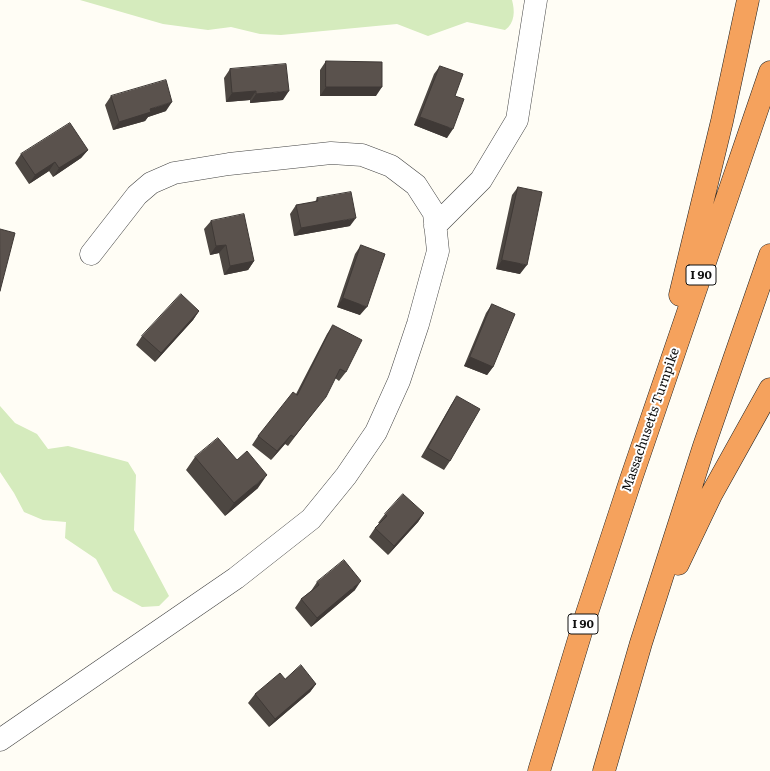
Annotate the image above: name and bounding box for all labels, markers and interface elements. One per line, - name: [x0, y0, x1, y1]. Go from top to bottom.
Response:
- road number: I 90: [686, 265, 716, 285]
- street label: Massachusetts Turnpike: [619, 346, 683, 494]
- road number: I 90: [568, 614, 598, 634]

